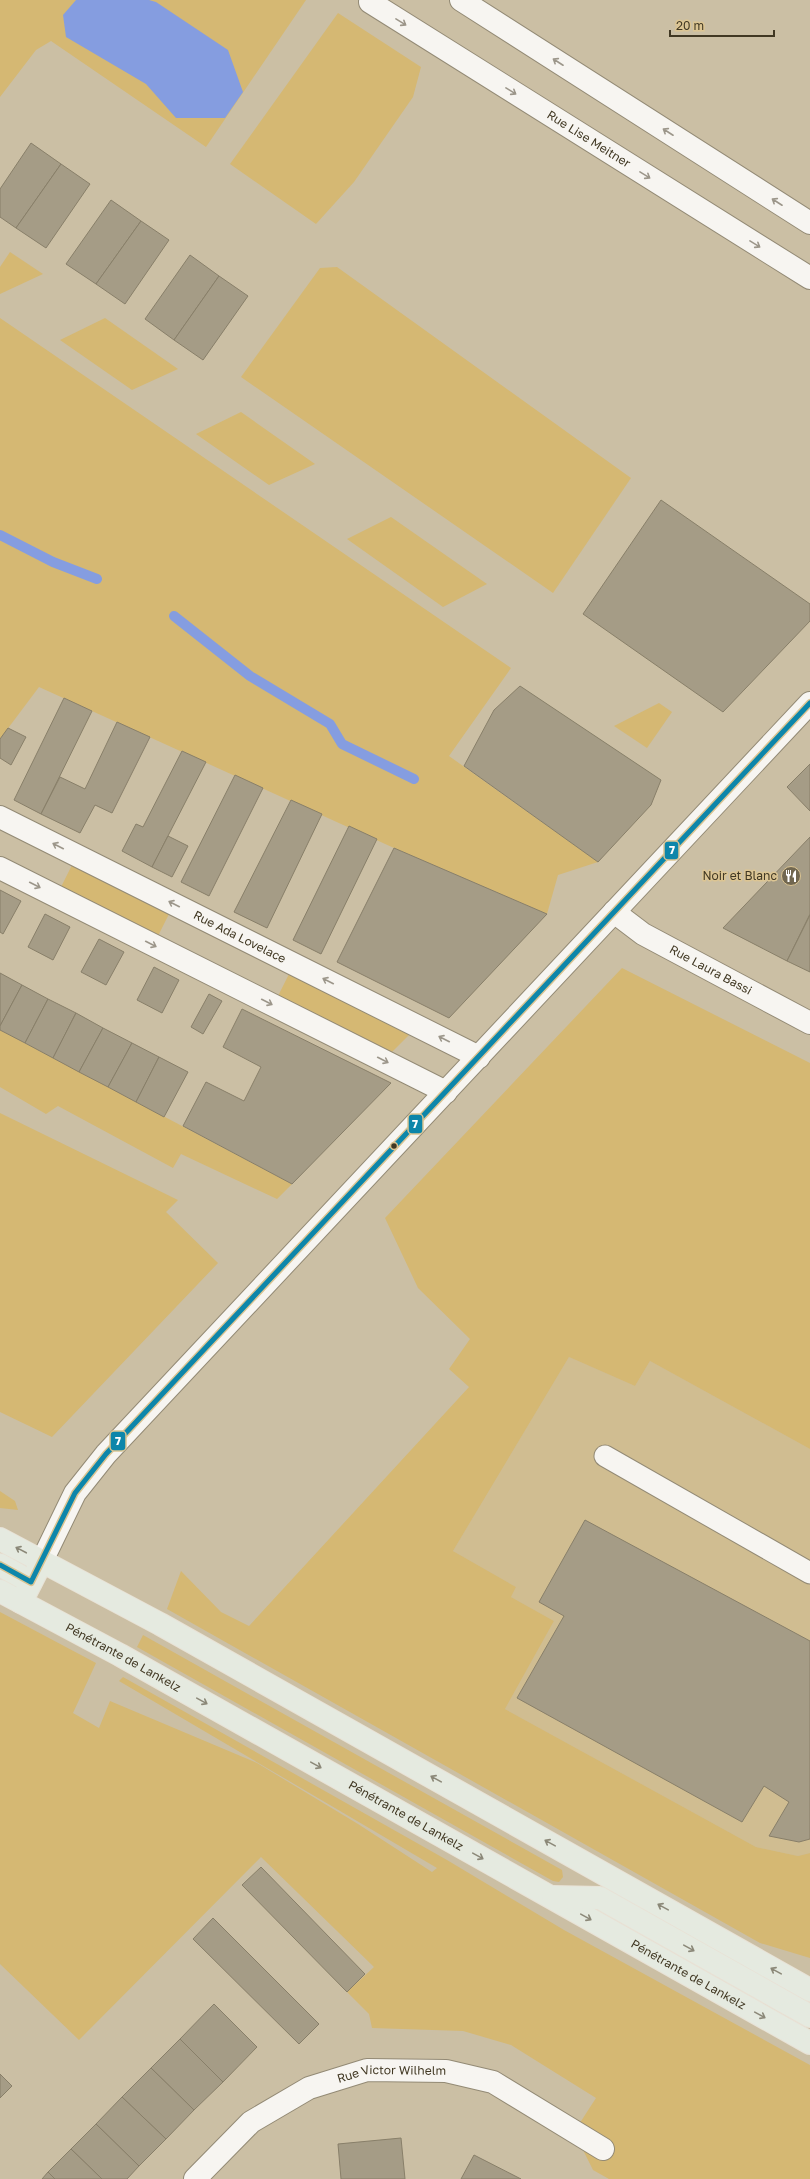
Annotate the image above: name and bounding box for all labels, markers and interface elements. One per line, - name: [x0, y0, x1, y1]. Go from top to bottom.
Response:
- scale bar: [670, 12, 774, 38]
- one-way arrow: [395, 17, 406, 26]
- text: 20 m: [676, 18, 704, 33]
- one-way arrow: [553, 58, 564, 66]
- one-way arrow: [505, 87, 517, 95]
- street label: Rue Lise Meitner: [544, 107, 634, 171]
- one-way arrow: [662, 128, 673, 136]
- one-way arrow: [639, 170, 650, 179]
- one-way arrow: [772, 198, 783, 206]
- one-way arrow: [749, 240, 761, 248]
- line badge: 7: [664, 841, 679, 860]
- one-way arrow: [52, 842, 64, 849]
- text: 7: [669, 843, 675, 856]
- restaurant icon: Noir et Blanc: [780, 865, 802, 887]
- place label: Noir et Blanc: [702, 868, 777, 883]
- one-way arrow: [29, 882, 41, 889]
- one-way arrow: [168, 900, 180, 907]
- street label: Rue Ada Lovelace: [191, 907, 289, 966]
- one-way arrow: [145, 940, 157, 948]
- street label: Rue Laura Bassi: [667, 941, 755, 998]
- one-way arrow: [322, 977, 334, 984]
- one-way arrow: [261, 999, 273, 1006]
- one-way arrow: [438, 1035, 450, 1043]
- one-way arrow: [377, 1057, 389, 1064]
- line badge: 7: [408, 1114, 423, 1134]
- text: 7: [412, 1117, 418, 1130]
- unlabelled marker: [389, 1141, 399, 1151]
- line badge: 7: [110, 1431, 126, 1451]
- text: 7: [115, 1434, 121, 1447]
- one-way arrow: [15, 1546, 27, 1554]
- street label: Pénétrante de Lankelz: [63, 1619, 184, 1695]
- one-way arrow: [196, 1698, 208, 1706]
- one-way arrow: [309, 1762, 321, 1769]
- one-way arrow: [430, 1775, 442, 1783]
- street label: Pénétrante de Lankelz: [346, 1777, 466, 1854]
- one-way arrow: [544, 1838, 556, 1846]
- one-way arrow: [472, 1853, 484, 1860]
- one-way arrow: [657, 1902, 669, 1910]
- one-way arrow: [579, 1913, 591, 1921]
- street label: Pénétrante de Lankelz: [628, 1936, 749, 2012]
- one-way arrow: [683, 1945, 695, 1953]
- one-way arrow: [770, 1966, 782, 1974]
- one-way arrow: [754, 2012, 766, 2019]
- street label: Rue Victor Wilhelm: [335, 2062, 446, 2086]

